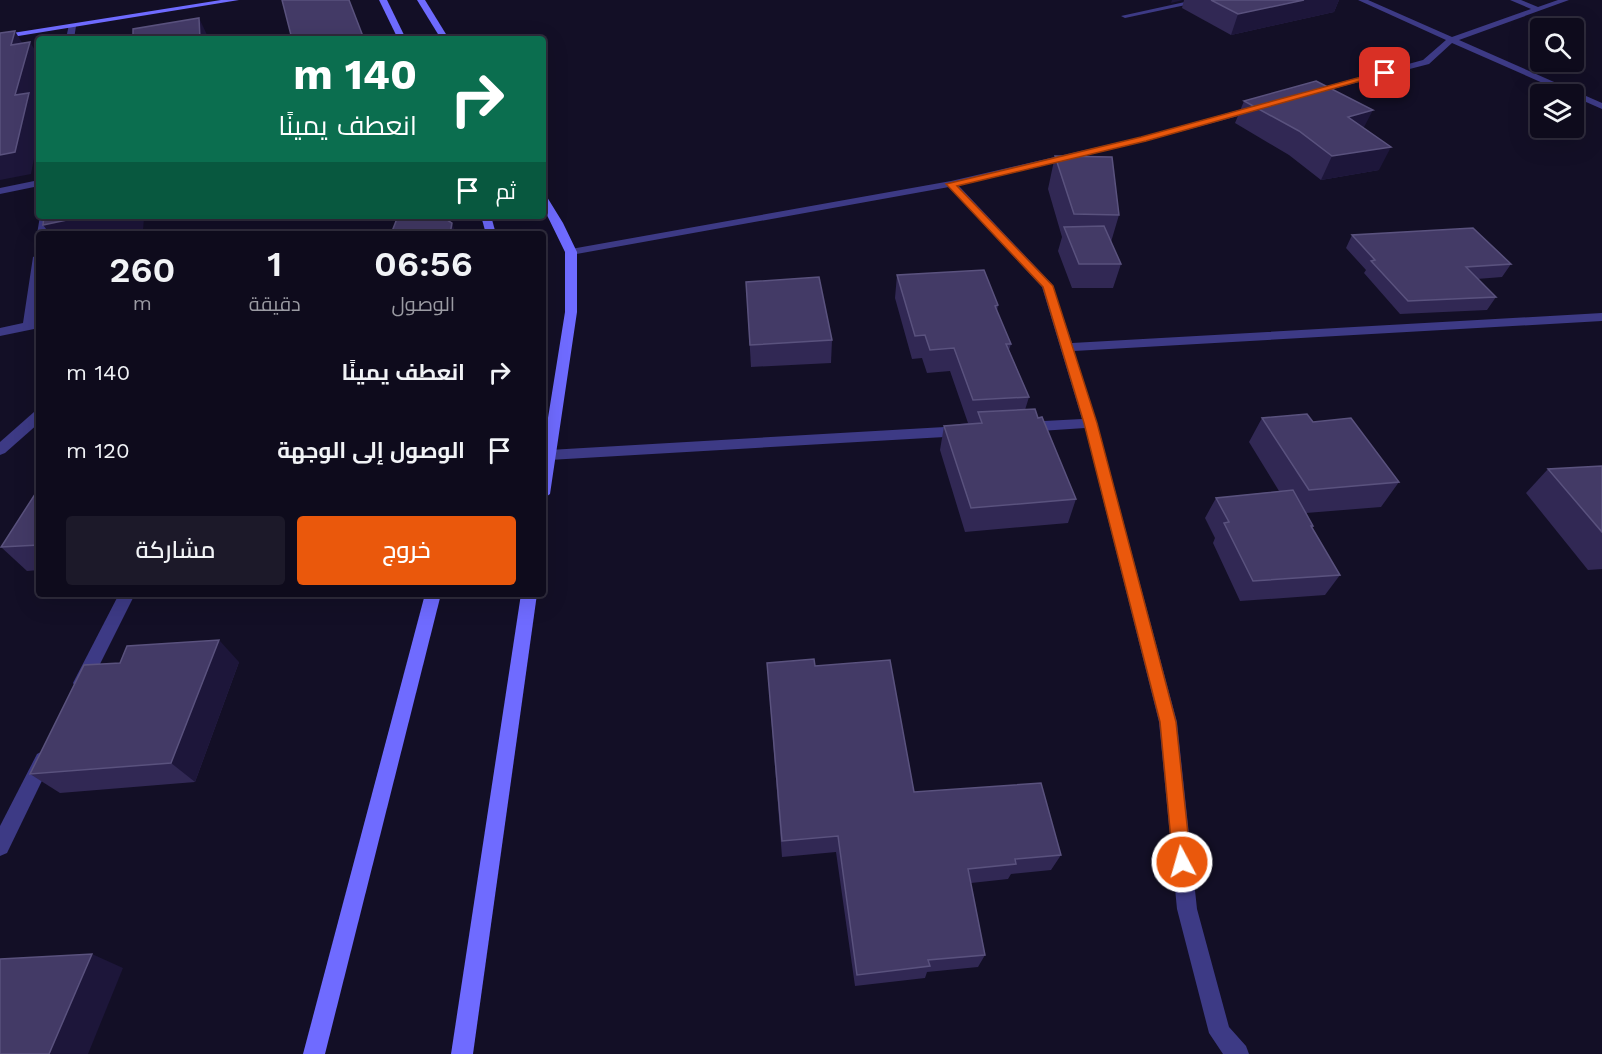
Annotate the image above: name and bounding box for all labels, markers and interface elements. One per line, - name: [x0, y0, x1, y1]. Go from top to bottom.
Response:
- map controls: [1530, 18, 1584, 138]
- button: search: [1530, 18, 1584, 72]
- pin: [1359, 47, 1410, 98]
- text: 140 m: [293, 50, 417, 99]
- icon: arrive: [1368, 56, 1401, 89]
- icon: right: [438, 60, 516, 138]
- button: layers: [1530, 84, 1584, 138]
- text: انعطف يمينًا: [278, 110, 417, 142]
- icon: arrive: [451, 174, 484, 207]
- text: ثم: [496, 179, 516, 204]
- text: 1: [267, 243, 282, 285]
- text: 06:56: [374, 243, 473, 285]
- text: 260: [109, 249, 176, 291]
- text: m: [133, 291, 152, 315]
- text: دقيقة: [249, 292, 301, 316]
- text: الوصول: [392, 292, 455, 316]
- icon: right: [483, 356, 516, 389]
- text: 140 m: [66, 360, 130, 385]
- text: انعطف يمينًا: [341, 360, 465, 385]
- icon: arrive: [483, 434, 516, 467]
- text: 120 m: [66, 438, 130, 463]
- text: الوصول إلى الوجهة: [277, 438, 465, 463]
- button: مشاركة: [66, 516, 285, 585]
- button: خروج: [297, 516, 516, 585]
- position arrow: [1150, 830, 1214, 894]

